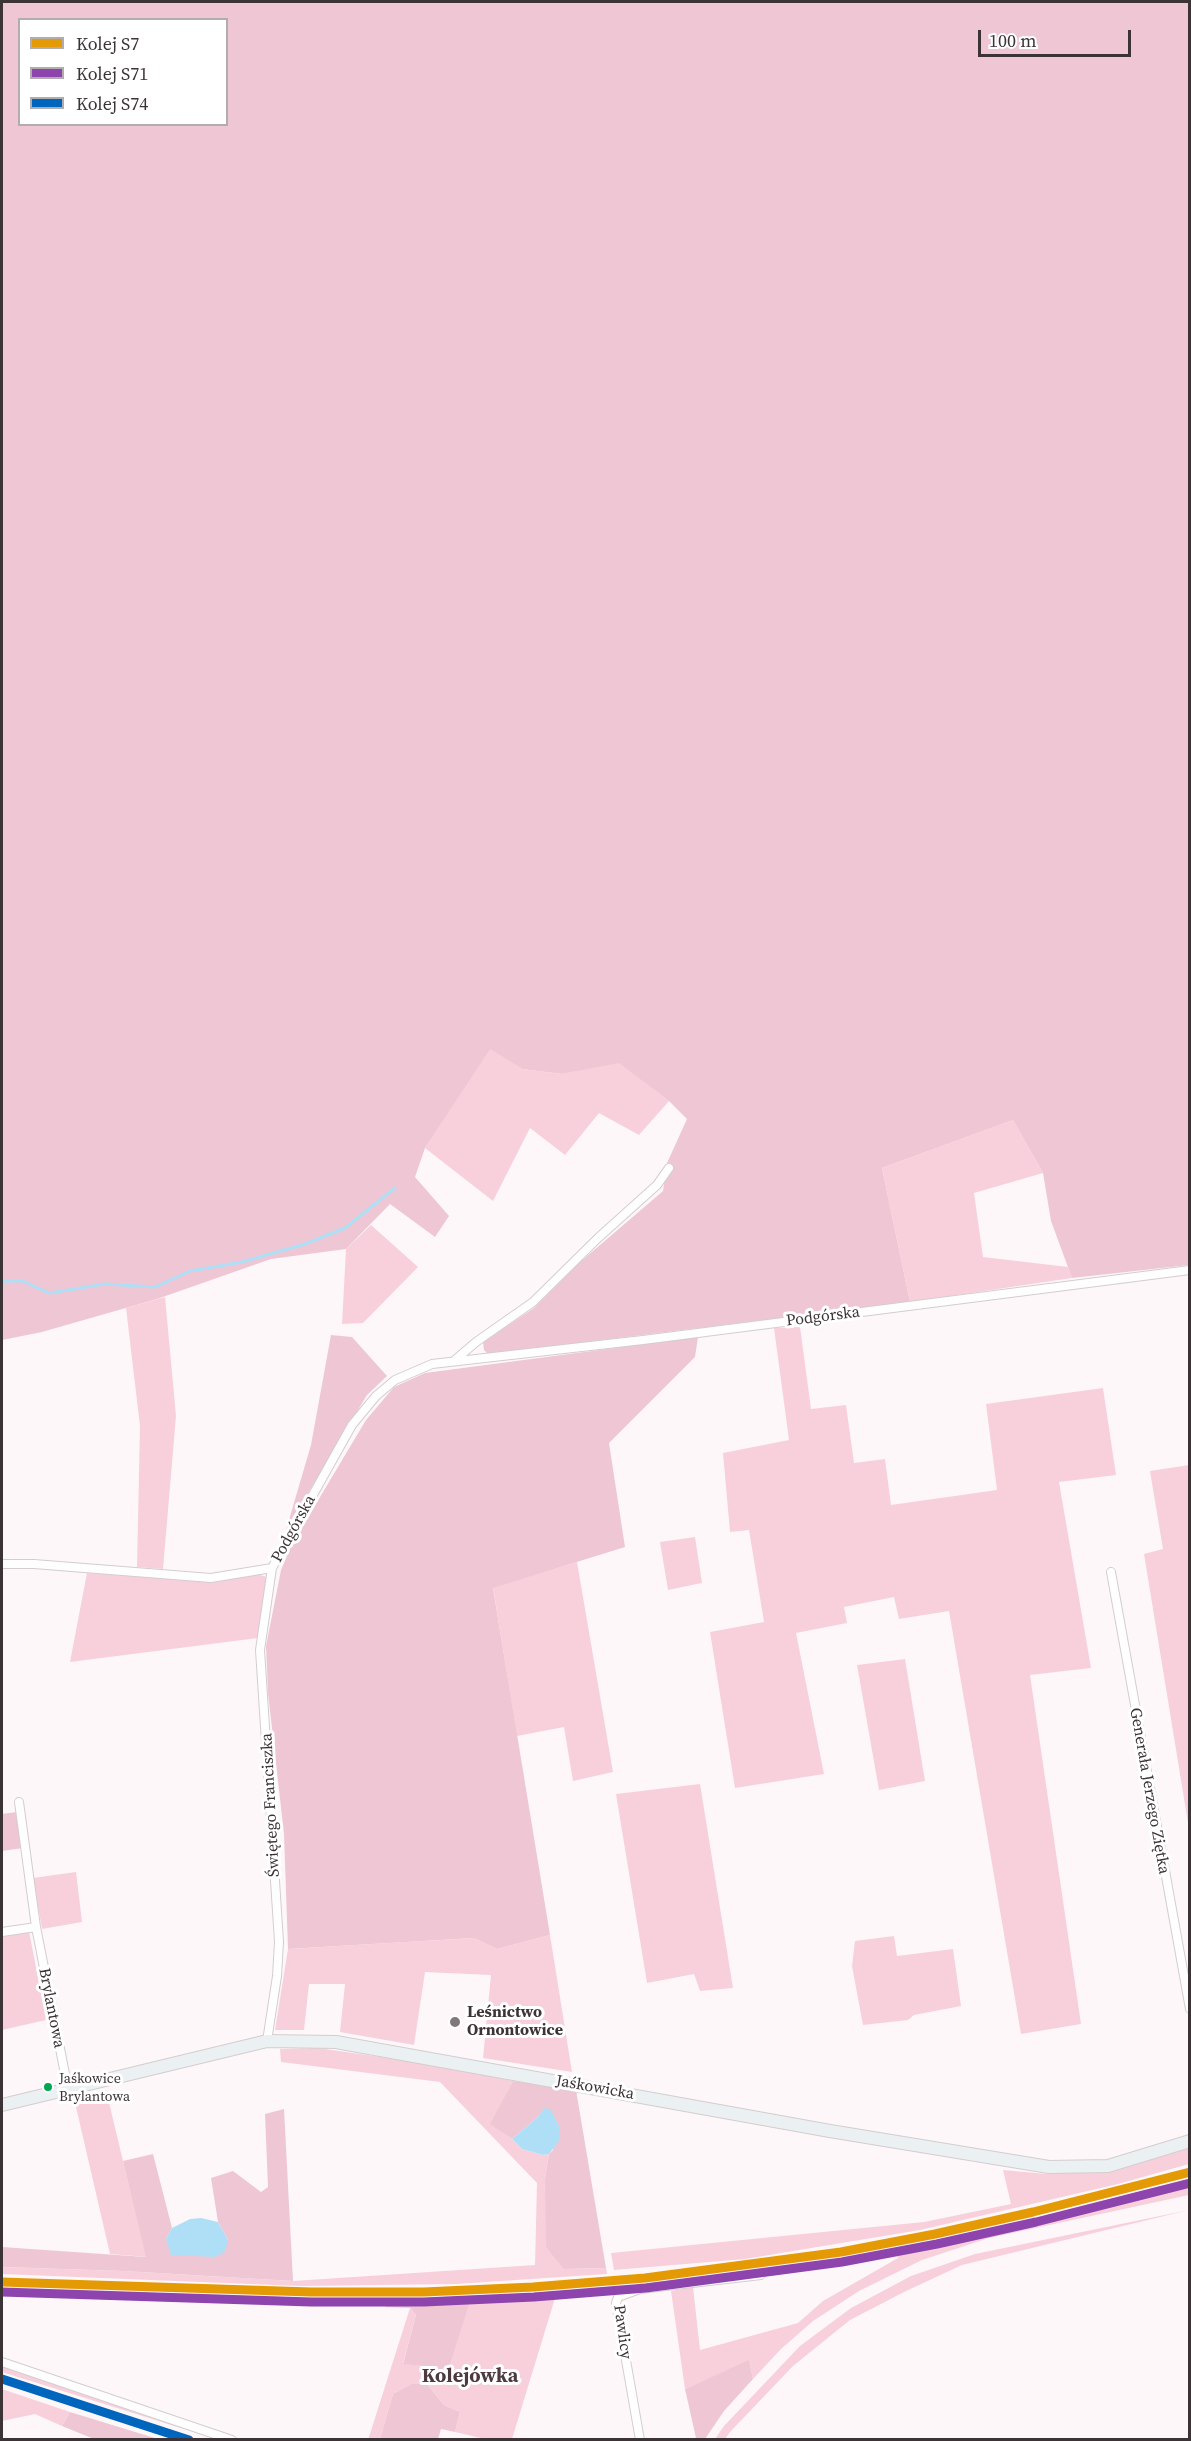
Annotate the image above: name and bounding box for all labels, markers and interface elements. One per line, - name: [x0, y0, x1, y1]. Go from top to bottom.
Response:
- legend: [18, 18, 228, 126]
- scale bar: [981, 18, 1134, 56]
- text: 100 m: [989, 28, 1036, 53]
- text: Kolej S7: [76, 31, 139, 56]
- text: Kolej S71: [76, 61, 148, 86]
- text: Kolej S74: [76, 91, 148, 116]
- street label: Podgórska: [785, 1303, 861, 1331]
- street label: Podgórska: [268, 1492, 320, 1566]
- street label: Generała Jerzego Ziętka: [1125, 1706, 1173, 1876]
- street label: Świętego Franciszka: [258, 1733, 284, 1877]
- street label: Brylantowa: [34, 1966, 68, 2050]
- place label: Leśnictwo Ornontowice: [467, 2003, 563, 2041]
- marker: Leśnictwo Ornontowice: [448, 2015, 462, 2029]
- place label: Jaśkowice Brylantowa: [59, 2071, 130, 2104]
- street label: Jaśkowicka: [554, 2072, 636, 2104]
- marker: Jaśkowice Brylantowa: [42, 2081, 54, 2093]
- street label: Pawlicy: [609, 2304, 635, 2360]
- district label: Kolejówka: [422, 2365, 518, 2389]

